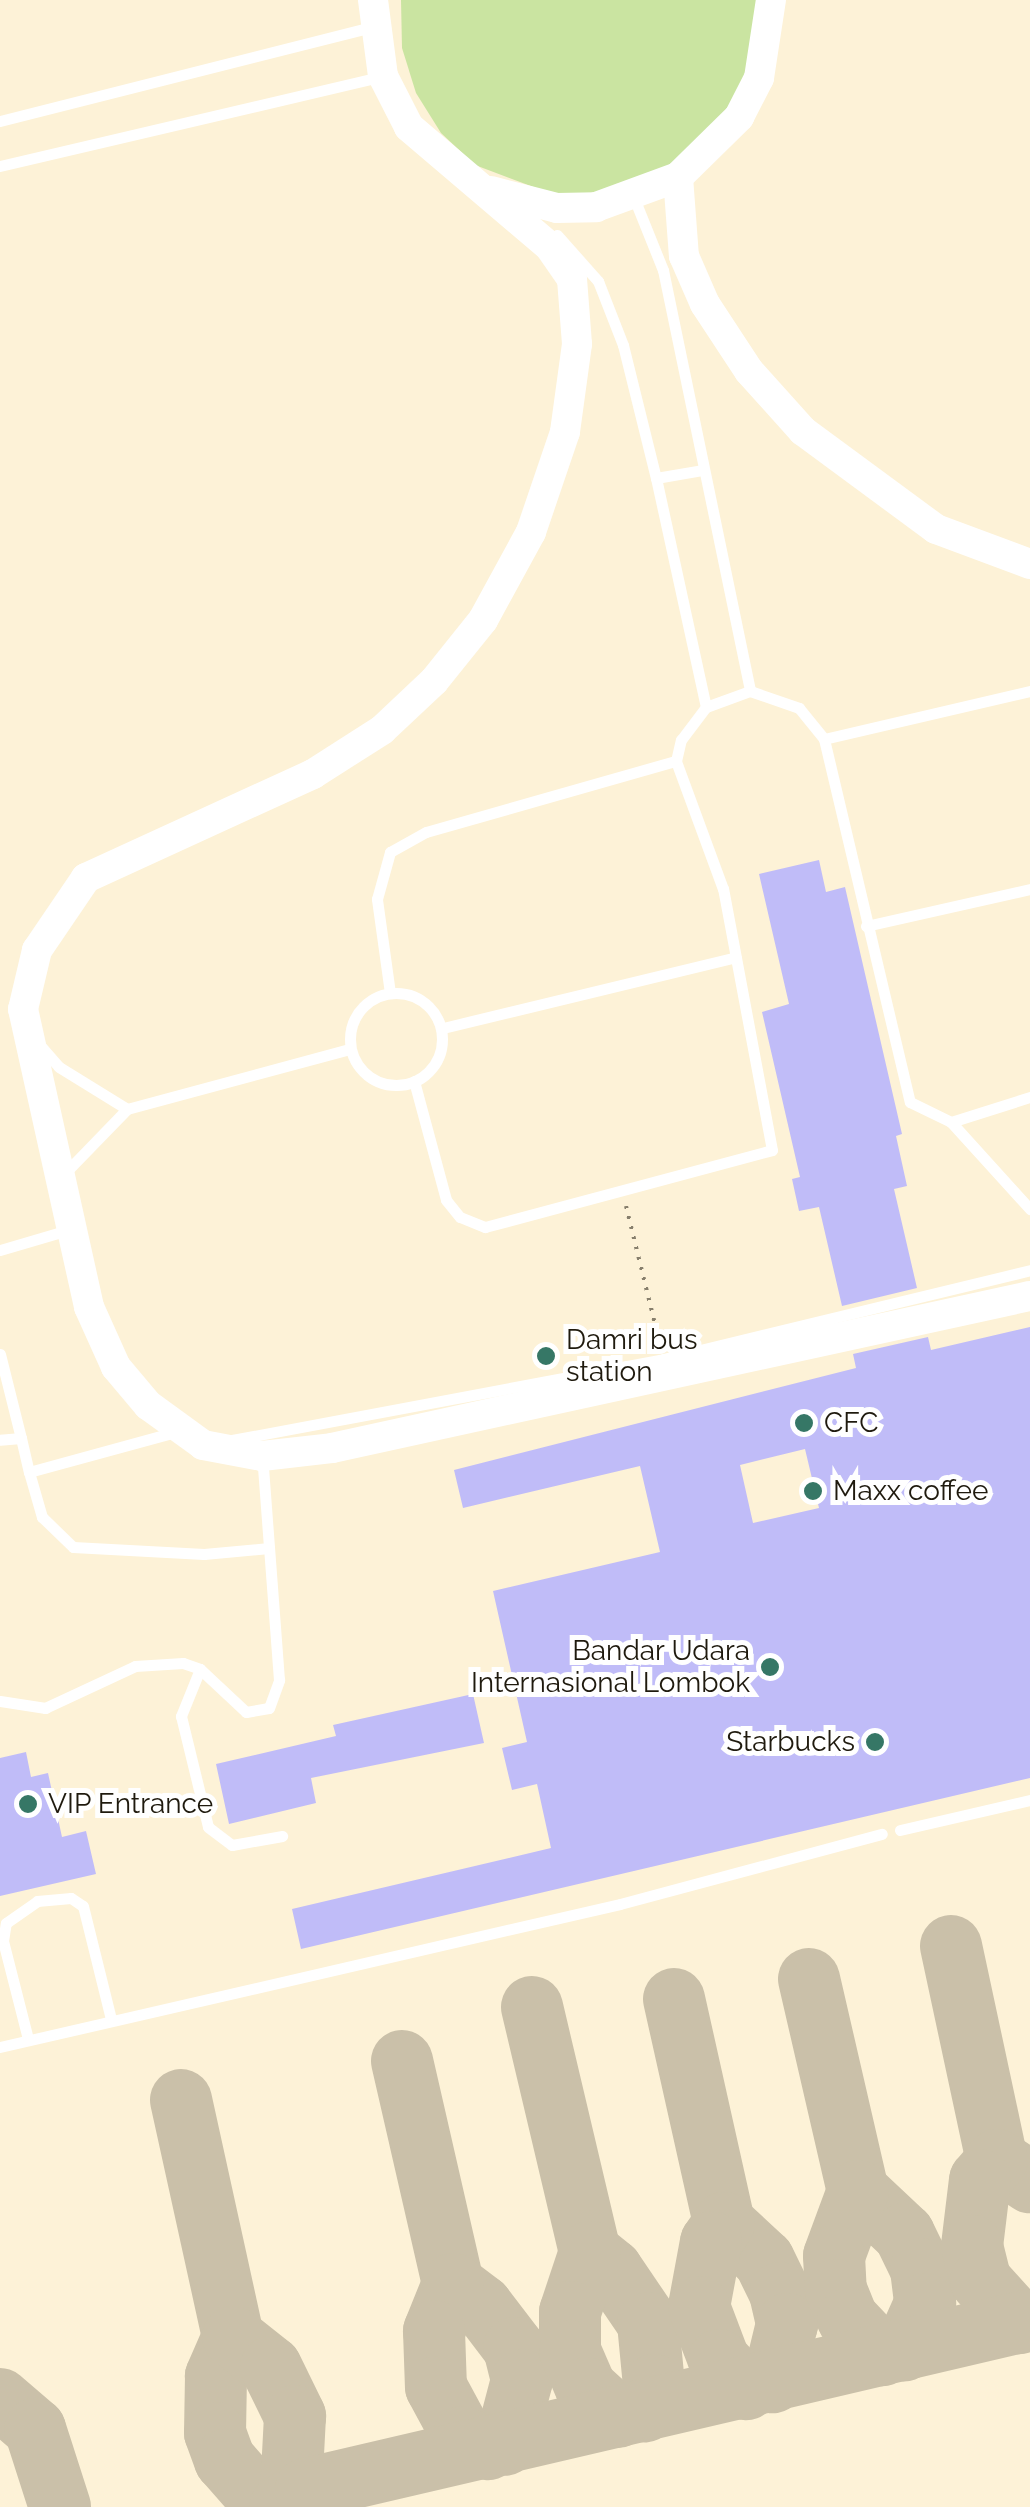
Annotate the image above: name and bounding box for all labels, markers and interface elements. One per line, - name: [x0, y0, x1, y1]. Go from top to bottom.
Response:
- place label: Damri bus station: [566, 1323, 697, 1389]
- marker: Damri bus station: [535, 1345, 557, 1367]
- place label: CFC: [824, 1406, 879, 1440]
- marker: CFC: [793, 1412, 815, 1434]
- place label: Maxx coffee: [833, 1474, 988, 1508]
- marker: Maxx coffee: [802, 1480, 824, 1502]
- place label: Bandar Udara Internasional Lombok: [470, 1634, 750, 1700]
- marker: Bandar Udara Internasional Lombok: [759, 1656, 781, 1678]
- place label: Starbucks: [726, 1725, 855, 1759]
- marker: Starbucks: [864, 1731, 886, 1753]
- place label: VIP Entrance: [48, 1787, 214, 1821]
- marker: VIP Entrance: [17, 1793, 39, 1815]

